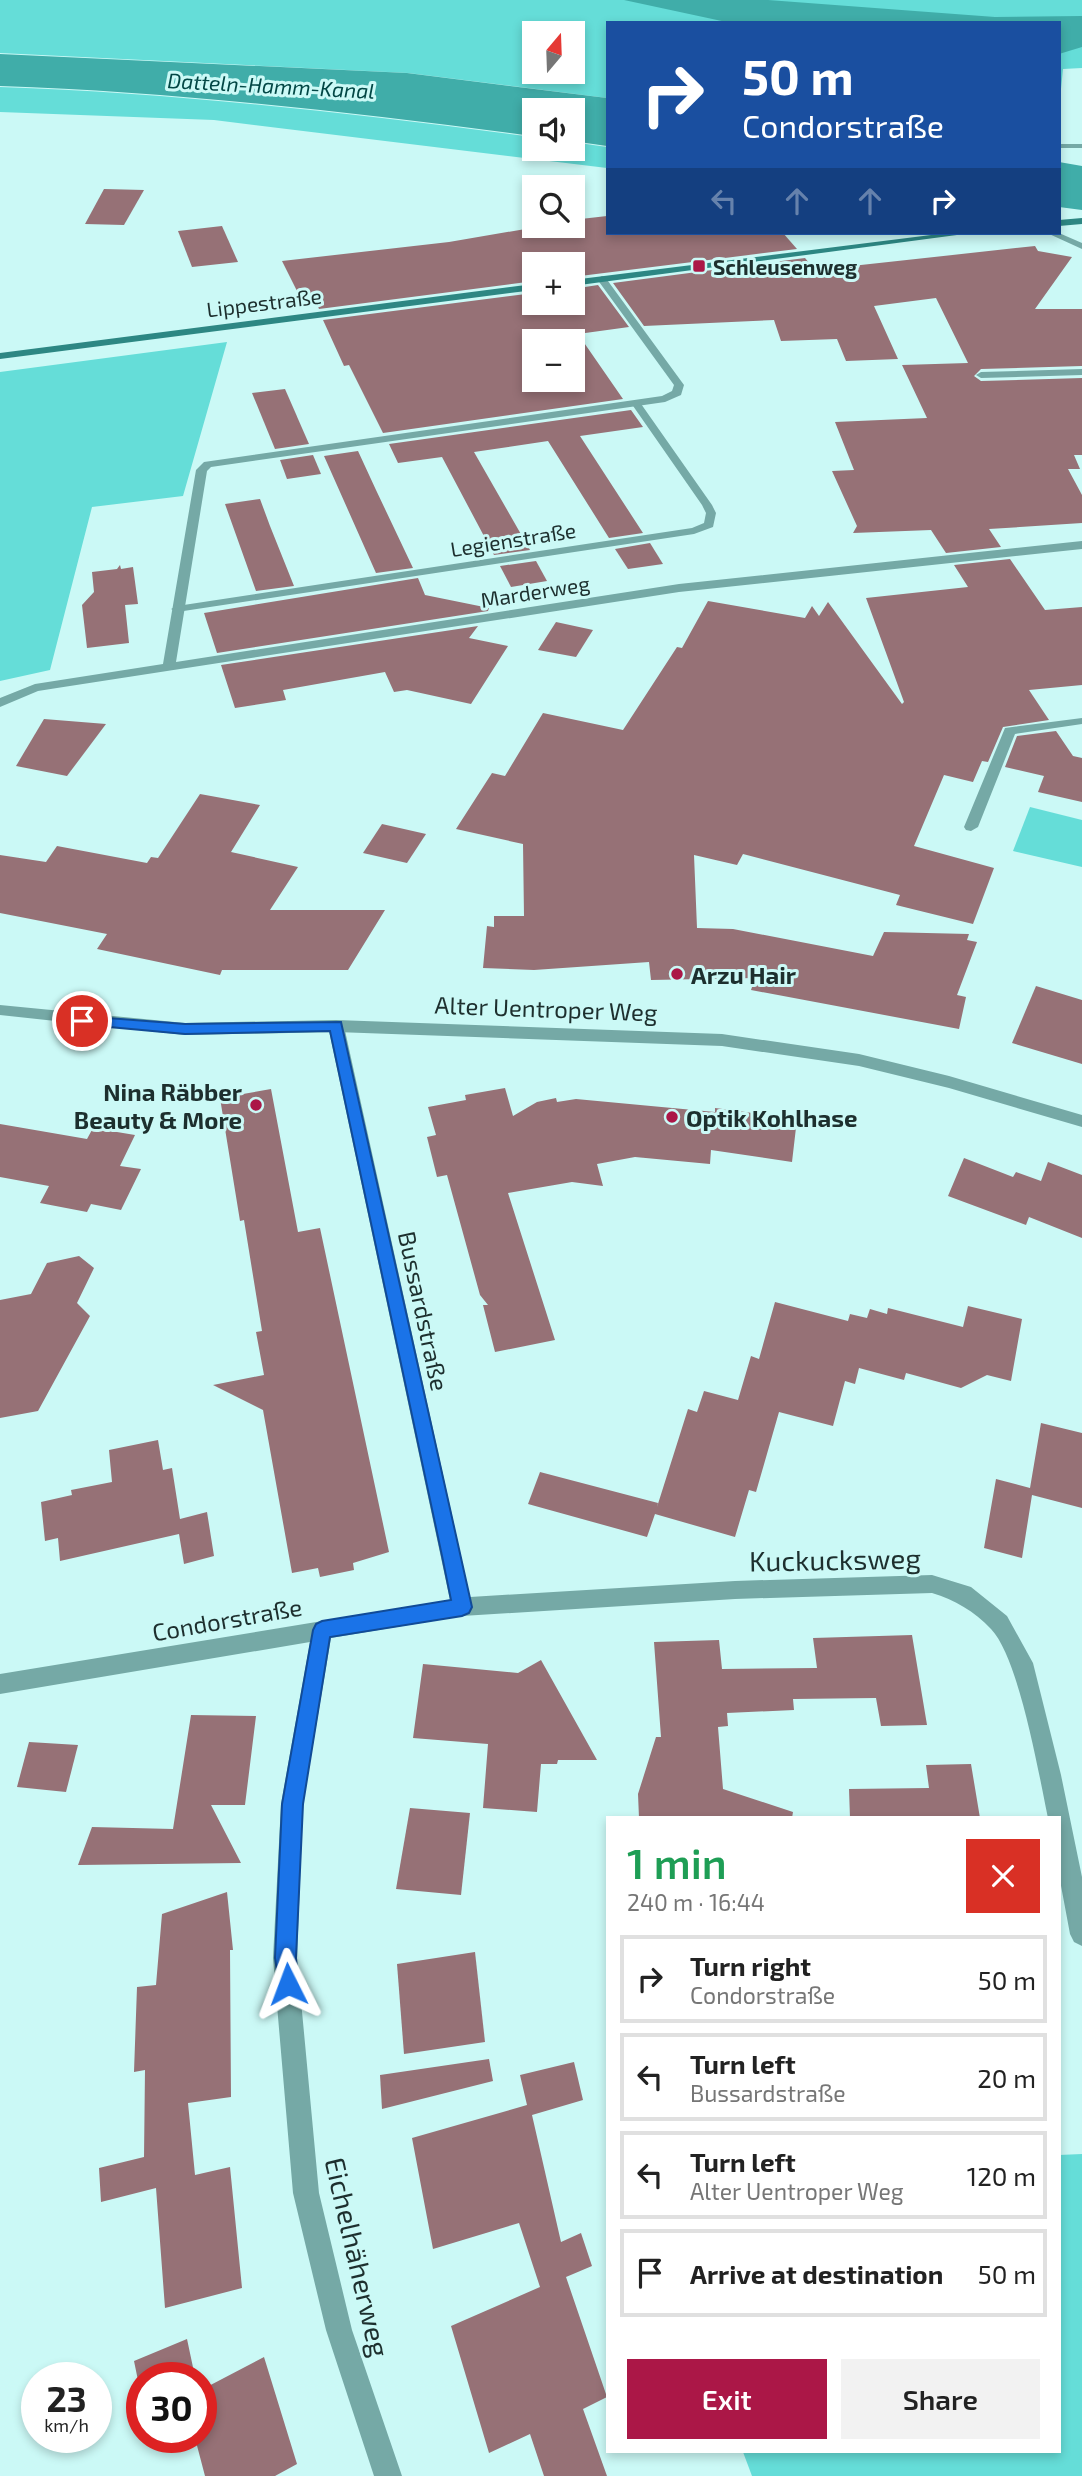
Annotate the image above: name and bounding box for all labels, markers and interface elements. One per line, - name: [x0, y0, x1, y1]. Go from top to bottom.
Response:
- north arrow: [522, 21, 584, 84]
- map controls: [522, 21, 585, 392]
- text: 50 m: [742, 46, 854, 105]
- icon: right: [627, 49, 718, 140]
- water label: Datteln-Hamm-Kanal: [167, 67, 375, 103]
- button: sound: [522, 98, 585, 161]
- text: Condorstraße: [742, 106, 944, 144]
- button: search: [522, 175, 585, 238]
- icon: left: [705, 182, 743, 220]
- icon: ahead: [778, 182, 816, 220]
- icon: ahead: [851, 182, 889, 220]
- icon: right: [924, 182, 962, 220]
- button: +: [522, 252, 585, 315]
- place label: Schleusenweg: [713, 254, 857, 279]
- marker: Schleusenweg: [691, 258, 707, 274]
- street label: Lippestraße: [205, 283, 323, 321]
- button: −: [522, 329, 585, 392]
- street label: Legienstraße: [449, 517, 577, 561]
- street label: Marderweg: [479, 570, 592, 612]
- place label: Arzu Hair: [691, 960, 797, 989]
- marker: Arzu Hair: [669, 966, 685, 982]
- street label: Alter Uentroper Weg: [434, 990, 658, 1026]
- pin: [52, 991, 112, 1051]
- icon: arrive: [63, 1002, 101, 1040]
- place label: Nina Räbber Beauty & More: [74, 1077, 243, 1134]
- marker: Nina Räbber Beauty & More: [248, 1097, 264, 1113]
- place label: Optik Kohlhase: [686, 1103, 858, 1132]
- marker: Optik Kohlhase: [664, 1109, 680, 1125]
- street label: Bussardstraße: [393, 1229, 455, 1393]
- street label: Kuckucksweg: [749, 1540, 922, 1577]
- street label: Condorstraße: [150, 1592, 304, 1646]
- text: 1 min: [627, 1837, 727, 1887]
- button: close: [966, 1839, 1040, 1913]
- text: 240 m · 16:44: [627, 1888, 765, 1916]
- position arrow: [251, 1947, 325, 2021]
- text: Turn right: [690, 1950, 811, 1981]
- icon: right: [631, 1960, 669, 1998]
- text: 50 m: [978, 1964, 1036, 1995]
- text: Condorstraße: [690, 1981, 835, 2009]
- text: Turn left: [690, 2048, 796, 2079]
- icon: left: [631, 2058, 669, 2096]
- text: 20 m: [977, 2062, 1036, 2093]
- text: Bussardstraße: [690, 2079, 846, 2107]
- text: Turn left: [690, 2146, 796, 2177]
- street label: Eichelhäherweg: [319, 2154, 398, 2360]
- icon: left: [631, 2156, 669, 2194]
- text: 120 m: [967, 2160, 1036, 2191]
- text: Alter Uentroper Weg: [690, 2177, 904, 2205]
- icon: arrive: [631, 2254, 669, 2292]
- text: Arrive at destination: [690, 2258, 943, 2289]
- text: 50 m: [978, 2258, 1036, 2289]
- button: Exit: [627, 2359, 827, 2439]
- button: Share: [841, 2359, 1040, 2439]
- speed limit sign: 30: [126, 2362, 217, 2453]
- text: 23: [46, 2377, 87, 2419]
- text: km/h: [44, 2414, 89, 2436]

